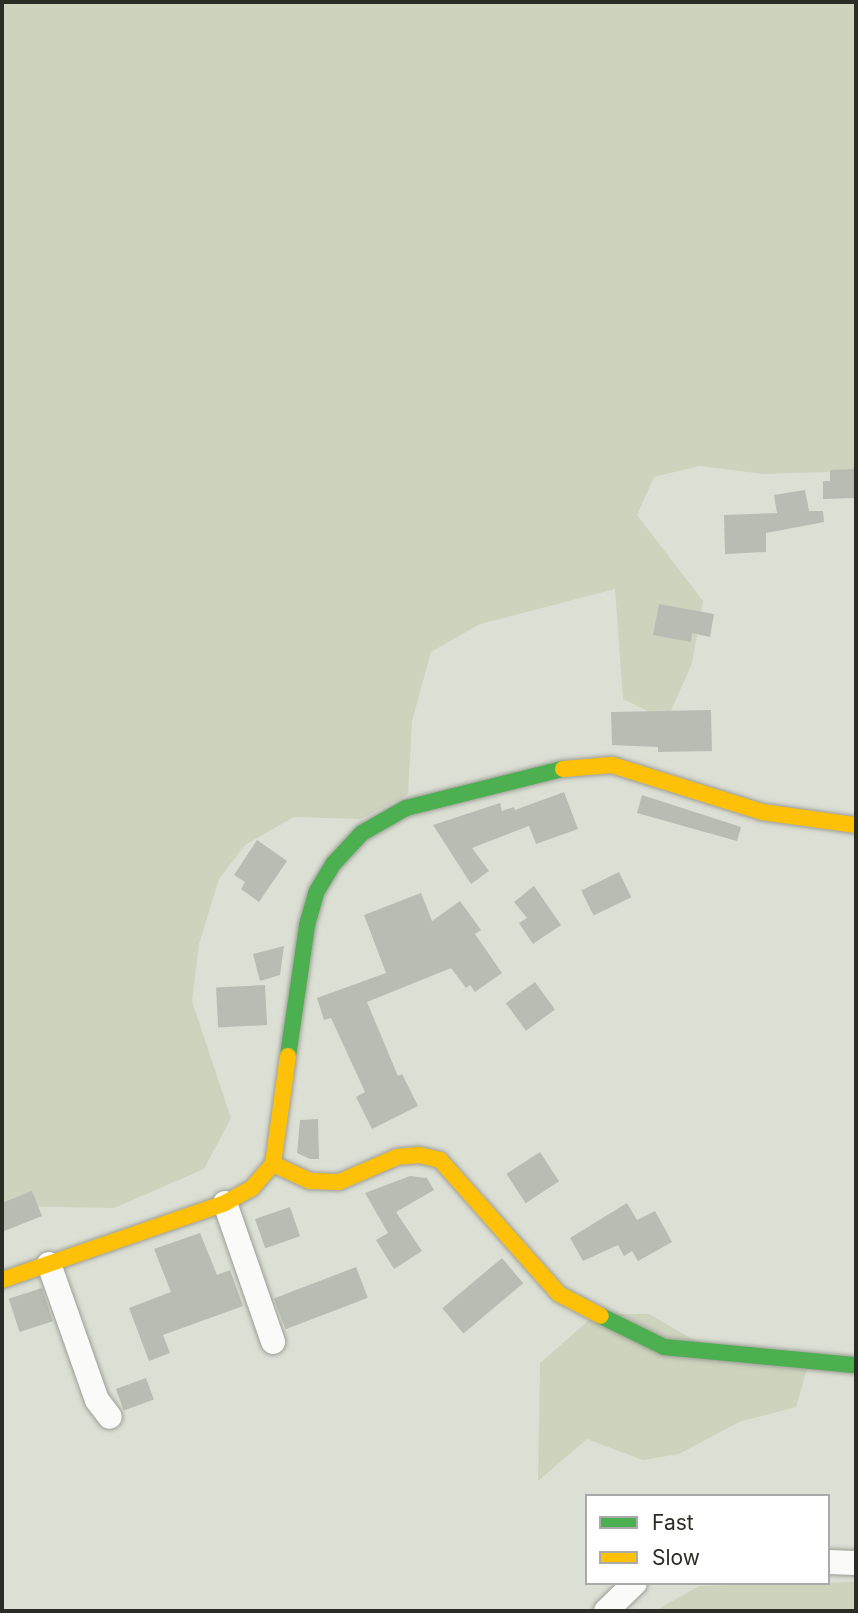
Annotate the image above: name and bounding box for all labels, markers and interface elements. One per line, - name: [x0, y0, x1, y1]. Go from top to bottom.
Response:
- legend: [585, 1494, 830, 1585]
- text: Fast: [652, 1510, 694, 1535]
- text: Slow: [652, 1545, 700, 1570]

